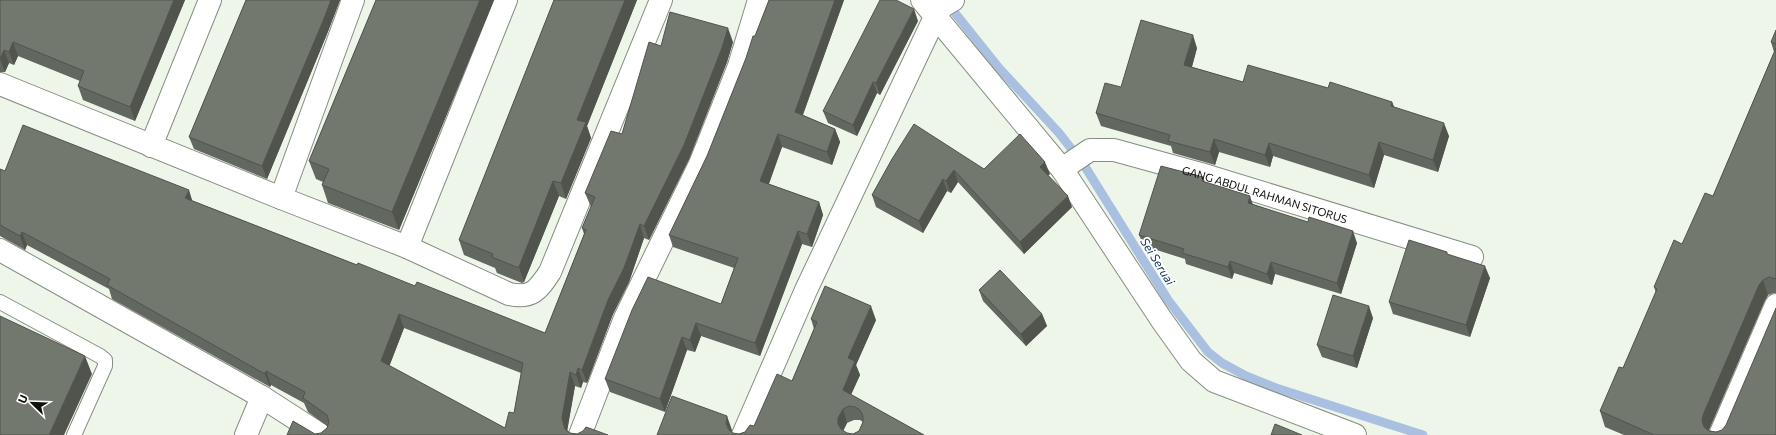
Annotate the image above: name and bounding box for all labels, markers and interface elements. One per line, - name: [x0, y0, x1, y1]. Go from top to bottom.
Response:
- street label: GANG ABDUL RAHMAN SITORUS: [1181, 163, 1349, 225]
- water label: Sei Seruai: [1138, 235, 1178, 288]
- north arrow: [12, 383, 52, 423]
- text: U: [15, 393, 30, 405]

